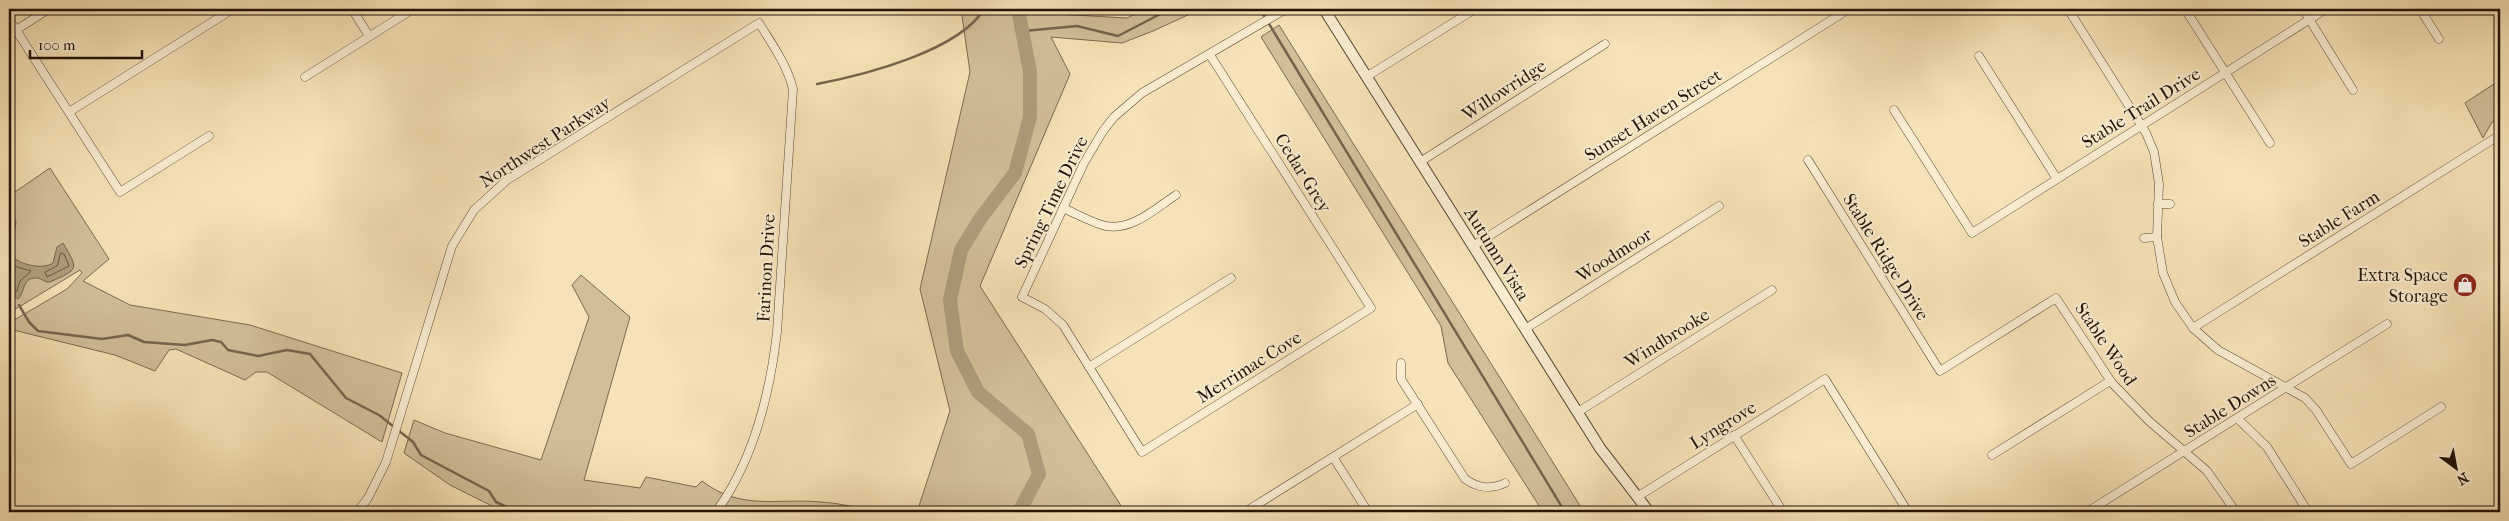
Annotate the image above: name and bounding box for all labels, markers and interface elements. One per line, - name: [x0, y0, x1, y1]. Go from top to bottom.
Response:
- scale bar: [30, 28, 142, 60]
- text: 100 m: [38, 36, 76, 54]
- street label: Willowridge: [1457, 55, 1550, 126]
- street label: Stable Trail Drive: [2078, 63, 2205, 153]
- street label: Sunset Haven Street: [1581, 65, 1726, 166]
- street label: Northwest Parkway: [476, 92, 616, 193]
- street label: Cedar Grey: [1270, 130, 1336, 218]
- street label: Spring Time Drive: [1010, 133, 1093, 272]
- street label: Stable Farm: [2295, 186, 2384, 253]
- street label: Stable Ridge Drive: [1838, 190, 1933, 325]
- street label: Autumn Vista: [1459, 203, 1534, 305]
- street label: Farinon Drive: [753, 213, 780, 323]
- street label: Woodmoor: [1572, 224, 1656, 287]
- place label: Extra Space Storage: [2357, 265, 2448, 307]
- shop icon: Extra Space Storage: [2452, 272, 2478, 298]
- street label: Stable Wood: [2070, 299, 2141, 390]
- street label: Windbrooke: [1620, 304, 1714, 373]
- street label: Merrimac Cove: [1193, 327, 1306, 408]
- street label: Stable Downs: [2181, 370, 2280, 443]
- street label: Lyngrove: [1686, 397, 1760, 454]
- north arrow: [2432, 444, 2482, 494]
- text: N: [2453, 469, 2472, 489]

